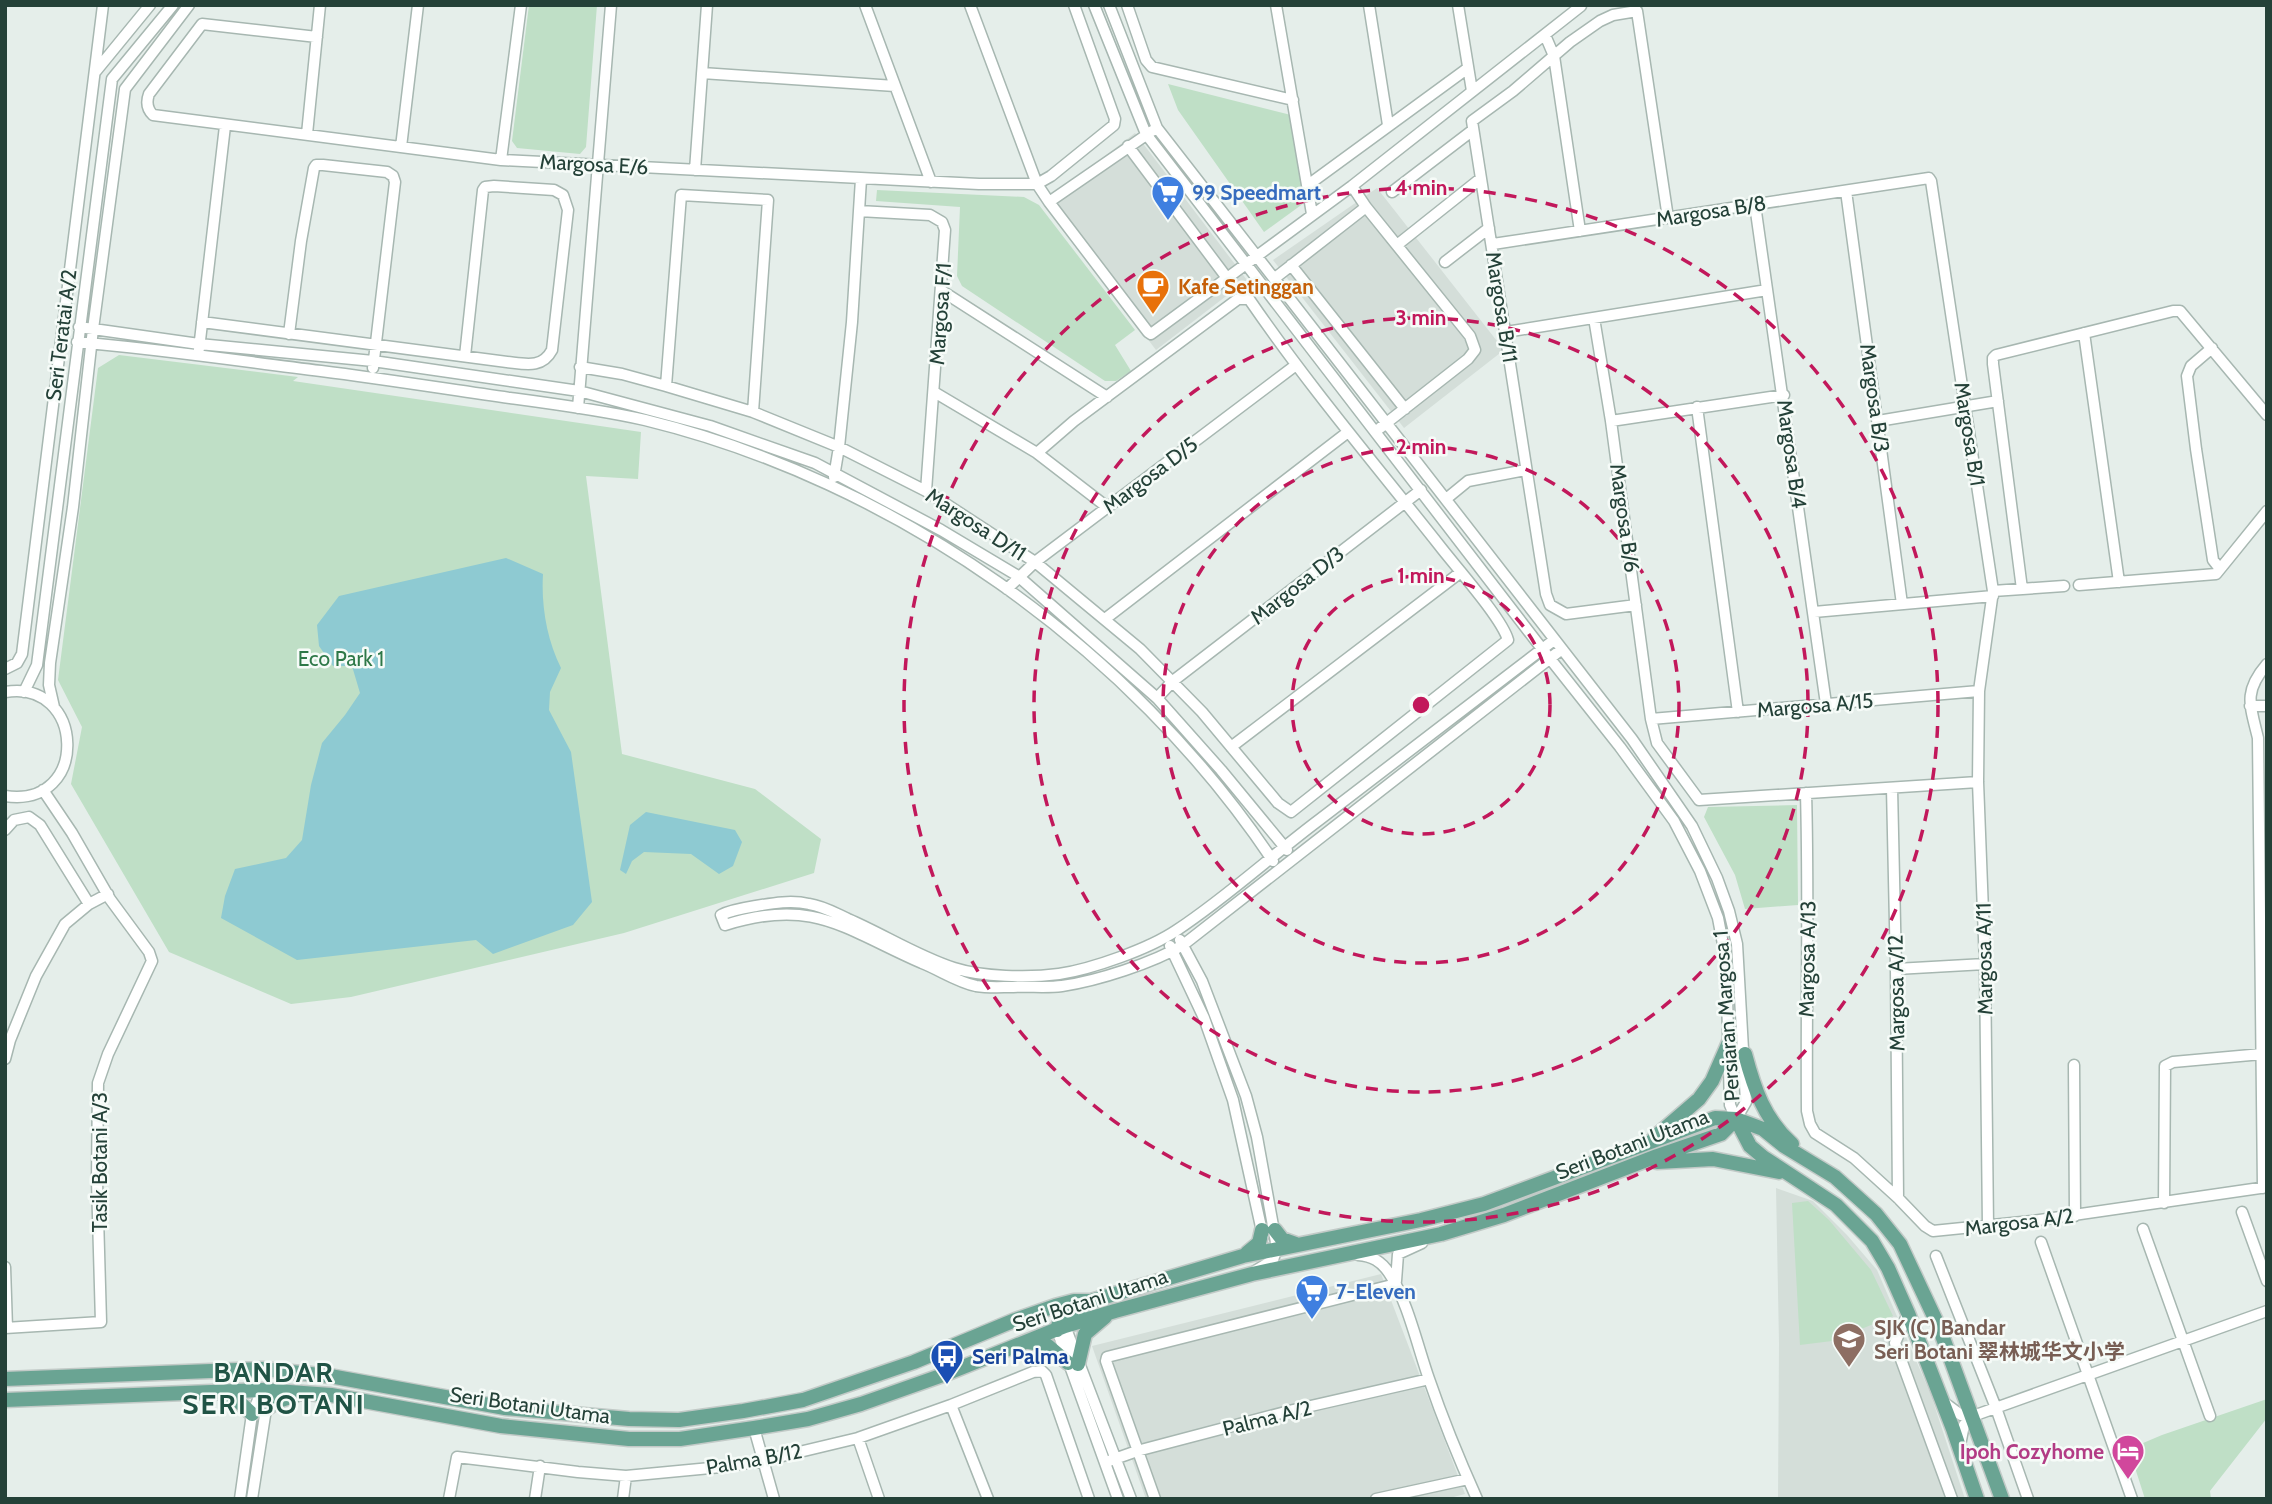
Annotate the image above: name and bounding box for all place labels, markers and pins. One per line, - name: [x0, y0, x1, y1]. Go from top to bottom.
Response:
- supermarket icon: 99 Speedmart: [1149, 173, 1187, 222]
- place label: 99 Speedmart: [1192, 180, 1321, 205]
- cafe icon: Kafe Setinggan: [1134, 267, 1172, 316]
- place label: Kafe Setinggan: [1178, 274, 1314, 299]
- centre of rings: [1409, 693, 1433, 717]
- supermarket icon: 7-Eleven: [1293, 1272, 1331, 1321]
- place label: 7-Eleven: [1336, 1279, 1416, 1304]
- place label: SJK (C) Bandar Seri Botani 翠林城华文小学: [1874, 1315, 2125, 1364]
- school or university icon: SJK (C) Bandar Seri Botani 翠林城华文小学: [1830, 1320, 1868, 1369]
- bus stop icon: Seri Palma: [928, 1337, 966, 1386]
- place label: Seri Palma: [972, 1344, 1069, 1369]
- hotel icon: Ipoh Cozyhome: [2109, 1432, 2147, 1481]
- place label: Ipoh Cozyhome: [1960, 1439, 2104, 1464]

